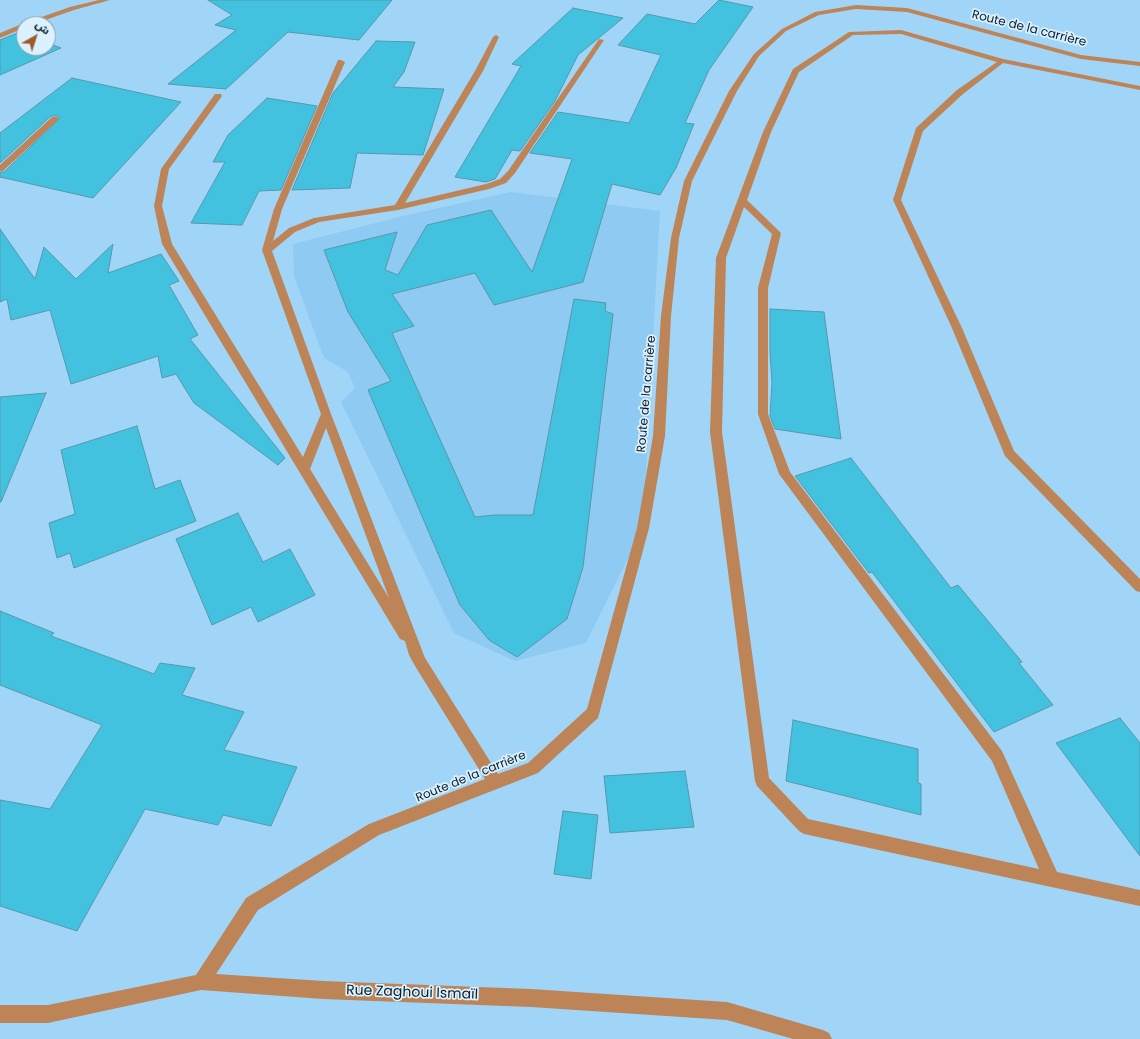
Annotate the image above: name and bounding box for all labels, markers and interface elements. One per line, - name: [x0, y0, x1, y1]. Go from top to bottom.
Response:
- street label: Route de la carrière: [970, 8, 1088, 50]
- north arrow: [16, 16, 56, 56]
- text: ش: [32, 16, 54, 38]
- street label: Route de la carrière: [635, 335, 659, 453]
- street label: Route de la carrière: [414, 748, 528, 806]
- street label: Rue Zaghoui Ismaïl: [346, 982, 478, 1004]

